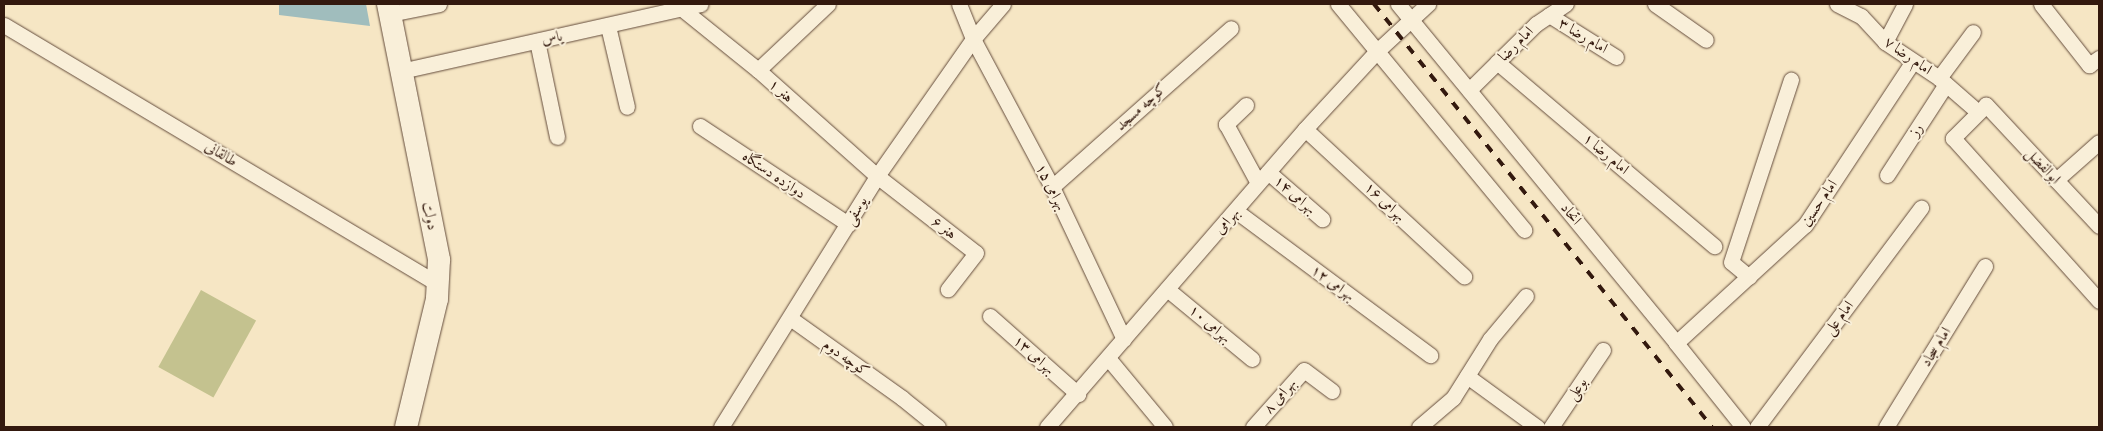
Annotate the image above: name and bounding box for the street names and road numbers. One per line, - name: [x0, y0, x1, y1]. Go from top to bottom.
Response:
- street label: امام رضا ۳: [1555, 14, 1611, 58]
- street label: امام رضا: [1495, 23, 1537, 65]
- street label: یاس: [540, 27, 564, 49]
- street label: امام رضا ۷: [1881, 33, 1935, 79]
- street label: هنر ۱: [765, 75, 797, 107]
- street label: کوچه مسجد: [1112, 79, 1170, 135]
- street label: رز: [1905, 120, 1927, 140]
- street label: امام رضا ۱: [1579, 130, 1633, 178]
- street label: طالقانی: [202, 137, 240, 171]
- street label: ابوالفضل: [2022, 144, 2064, 188]
- street label: دوازده دستگاه: [739, 147, 809, 203]
- street label: بهرامی ۱۵: [1032, 161, 1070, 213]
- street label: بهرامی ۱۴: [1270, 172, 1320, 218]
- street label: امام حسین: [1797, 176, 1841, 230]
- street label: بهرامی ۱۶: [1361, 178, 1409, 226]
- street label: یوسفی: [841, 193, 871, 229]
- street label: اتحاد: [1557, 199, 1585, 229]
- street label: دولت: [418, 200, 442, 232]
- street label: بهرامی: [1211, 204, 1243, 238]
- street label: هنر ۶: [928, 213, 960, 243]
- street label: بهرامی ۱۲: [1307, 261, 1359, 305]
- street label: امام علی: [1820, 297, 1858, 339]
- street label: بهرامی ۱۰: [1185, 301, 1235, 347]
- street label: امام سجاد: [1917, 324, 1955, 370]
- street label: بهرامی ۱۳: [1009, 332, 1059, 378]
- street label: کوچه دوم: [819, 336, 873, 380]
- street label: بوعلی: [1563, 374, 1591, 404]
- street label: بهرامی ۸: [1260, 375, 1300, 417]

